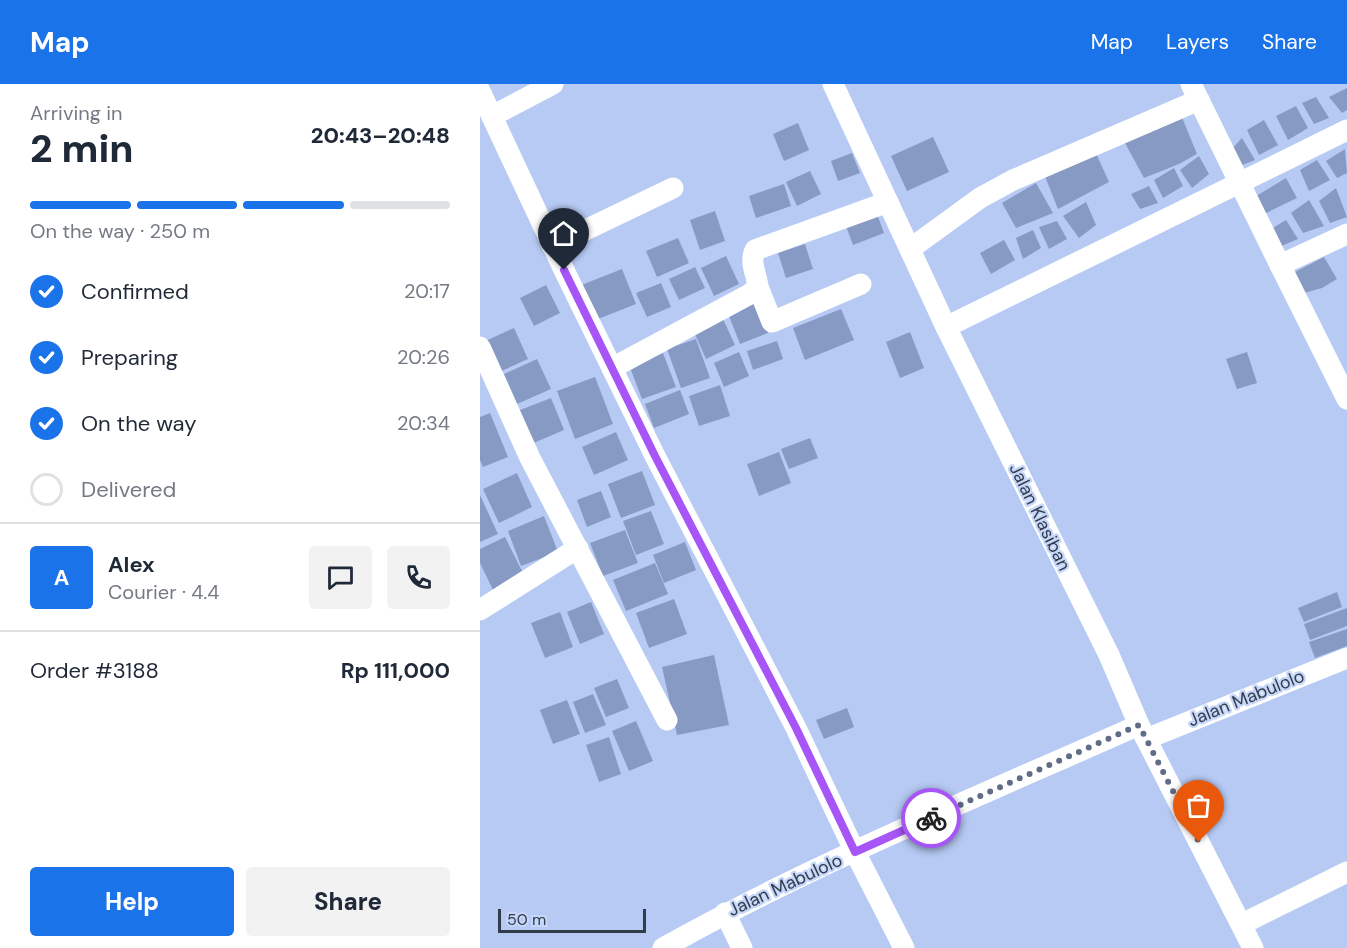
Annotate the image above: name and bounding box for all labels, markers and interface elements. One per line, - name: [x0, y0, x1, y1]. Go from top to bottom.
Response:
- text: Map: [30, 24, 90, 61]
- text: Map: [1091, 28, 1133, 56]
- text: Layers: [1166, 28, 1229, 56]
- text: Share: [1262, 28, 1317, 56]
- text: Arriving in: [30, 100, 122, 126]
- text: 20:43–20:48: [311, 121, 450, 150]
- text: 2 min: [30, 123, 134, 174]
- pin: [538, 208, 589, 270]
- icon: home: [547, 217, 580, 250]
- text: On the way · 250 m: [30, 218, 210, 244]
- icon: check: [30, 275, 63, 308]
- text: Confirmed: [81, 277, 189, 306]
- text: 20:17: [404, 278, 450, 304]
- icon: check: [30, 341, 63, 374]
- text: Preparing: [81, 343, 178, 372]
- text: 20:26: [397, 344, 450, 370]
- icon: check: [30, 407, 63, 440]
- text: On the way: [81, 409, 196, 438]
- text: 20:34: [397, 410, 450, 436]
- street label: Jalan Klasiban: [1004, 459, 1076, 575]
- text: Delivered: [81, 475, 176, 504]
- button: chat: [309, 546, 372, 609]
- button: phone: [387, 546, 450, 609]
- text: Alex: [108, 550, 155, 579]
- text: A: [54, 563, 69, 592]
- text: Courier · 4.4: [108, 579, 219, 605]
- text: Order #3188: [30, 656, 159, 685]
- text: Rp 111,000: [341, 656, 450, 685]
- street label: Jalan Mabulolo: [1184, 664, 1308, 732]
- pin: [1173, 780, 1224, 842]
- courier: [901, 788, 961, 848]
- icon: bag: [1182, 789, 1215, 822]
- icon: bike: [915, 802, 948, 835]
- street label: Jalan Mabulolo: [724, 848, 846, 922]
- button: Help: [30, 867, 234, 936]
- button: Share: [246, 867, 450, 936]
- scale bar: [498, 906, 646, 934]
- text: 50 m: [507, 909, 546, 930]

